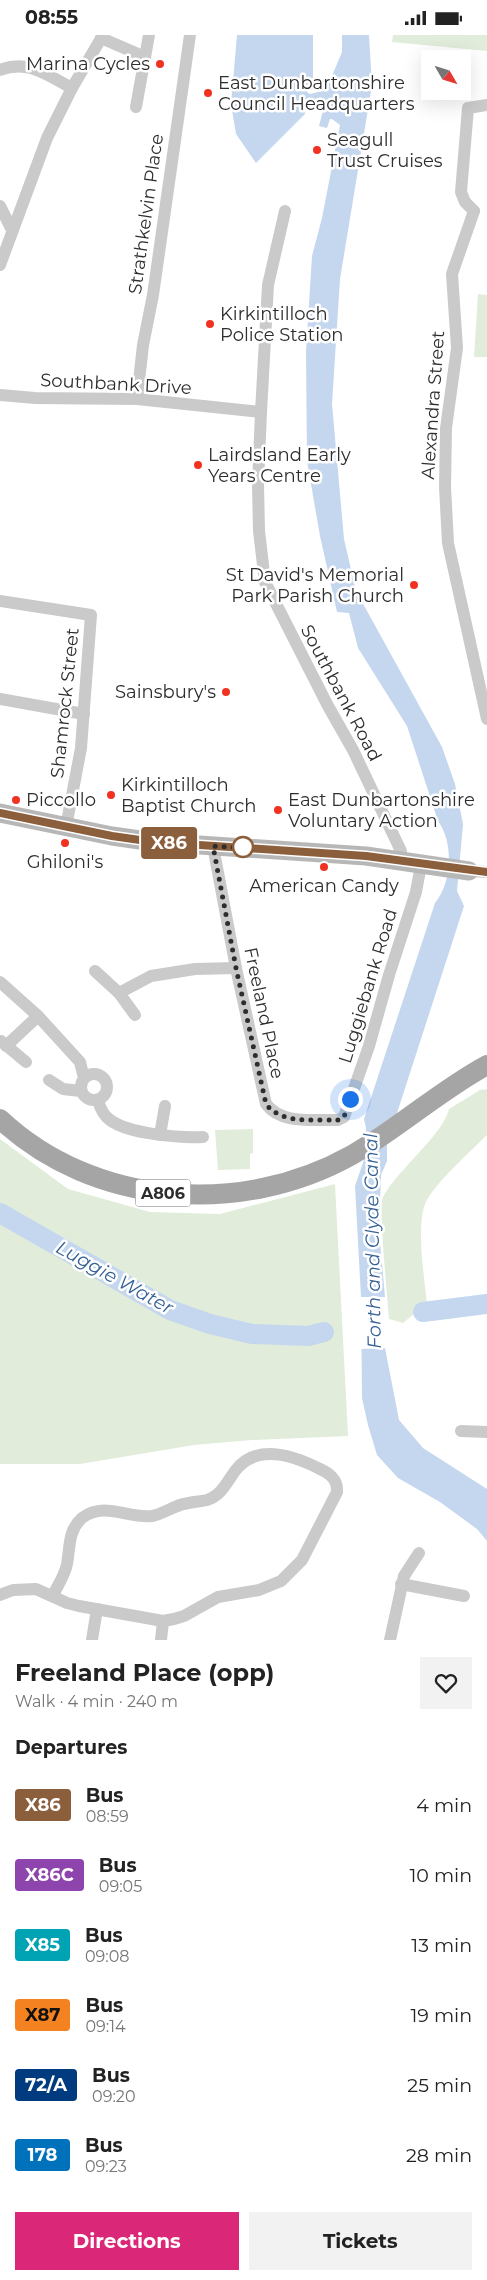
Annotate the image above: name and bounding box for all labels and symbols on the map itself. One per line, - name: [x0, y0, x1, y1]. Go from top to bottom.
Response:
- north arrow: [421, 50, 471, 100]
- place label: Marina Cycles: [26, 53, 150, 75]
- marker: Marina Cycles: [154, 58, 166, 70]
- place label: East Dunbartonshire Council Headquarters: [218, 72, 415, 115]
- marker: East Dunbartonshire Council Headquarters: [202, 87, 214, 99]
- place label: Seagull Trust Cruises: [327, 129, 443, 172]
- street label: Strathkelvin Place: [124, 132, 168, 296]
- marker: Seagull Trust Cruises: [311, 144, 323, 156]
- place label: Kirkintilloch Police Station: [220, 303, 343, 346]
- marker: Kirkintilloch Police Station: [204, 318, 216, 330]
- street label: Alexandra Street: [417, 330, 449, 480]
- street label: Southbank Drive: [40, 369, 192, 399]
- place label: Lairdsland Early Years Centre: [208, 444, 351, 487]
- marker: Lairdsland Early Years Centre: [192, 459, 204, 471]
- place label: St David's Memorial Park Parish Church: [226, 564, 404, 607]
- marker: St David's Memorial Park Parish Church: [408, 579, 420, 591]
- street label: Southbank Road: [296, 621, 386, 765]
- street label: Shamrock Street: [46, 627, 84, 779]
- place label: Sainsbury's: [115, 681, 216, 703]
- marker: Sainsbury's: [220, 686, 232, 698]
- place label: Kirkintilloch Baptist Church: [121, 774, 257, 817]
- place label: Piccollo: [26, 789, 96, 811]
- marker: Kirkintilloch Baptist Church: [105, 789, 117, 801]
- place label: East Dunbartonshire Voluntary Action: [288, 789, 475, 832]
- marker: Piccollo: [10, 794, 22, 806]
- marker: East Dunbartonshire Voluntary Action: [272, 804, 284, 816]
- line badge: X86: [140, 827, 198, 859]
- unlabelled marker: [232, 836, 254, 858]
- marker: Ghiloni's: [59, 837, 71, 849]
- place label: Ghiloni's: [27, 851, 103, 873]
- marker: American Candy: [318, 861, 330, 873]
- place label: American Candy: [249, 875, 399, 897]
- street label: Luggiebank Road: [334, 906, 402, 1066]
- street label: Freeland Place: [239, 945, 289, 1081]
- your location: [338, 1087, 363, 1112]
- water label: Forth and Clyde Canal: [359, 1132, 386, 1349]
- road number: A806: [136, 1179, 190, 1207]
- water label: Luggie Water: [52, 1236, 178, 1319]

